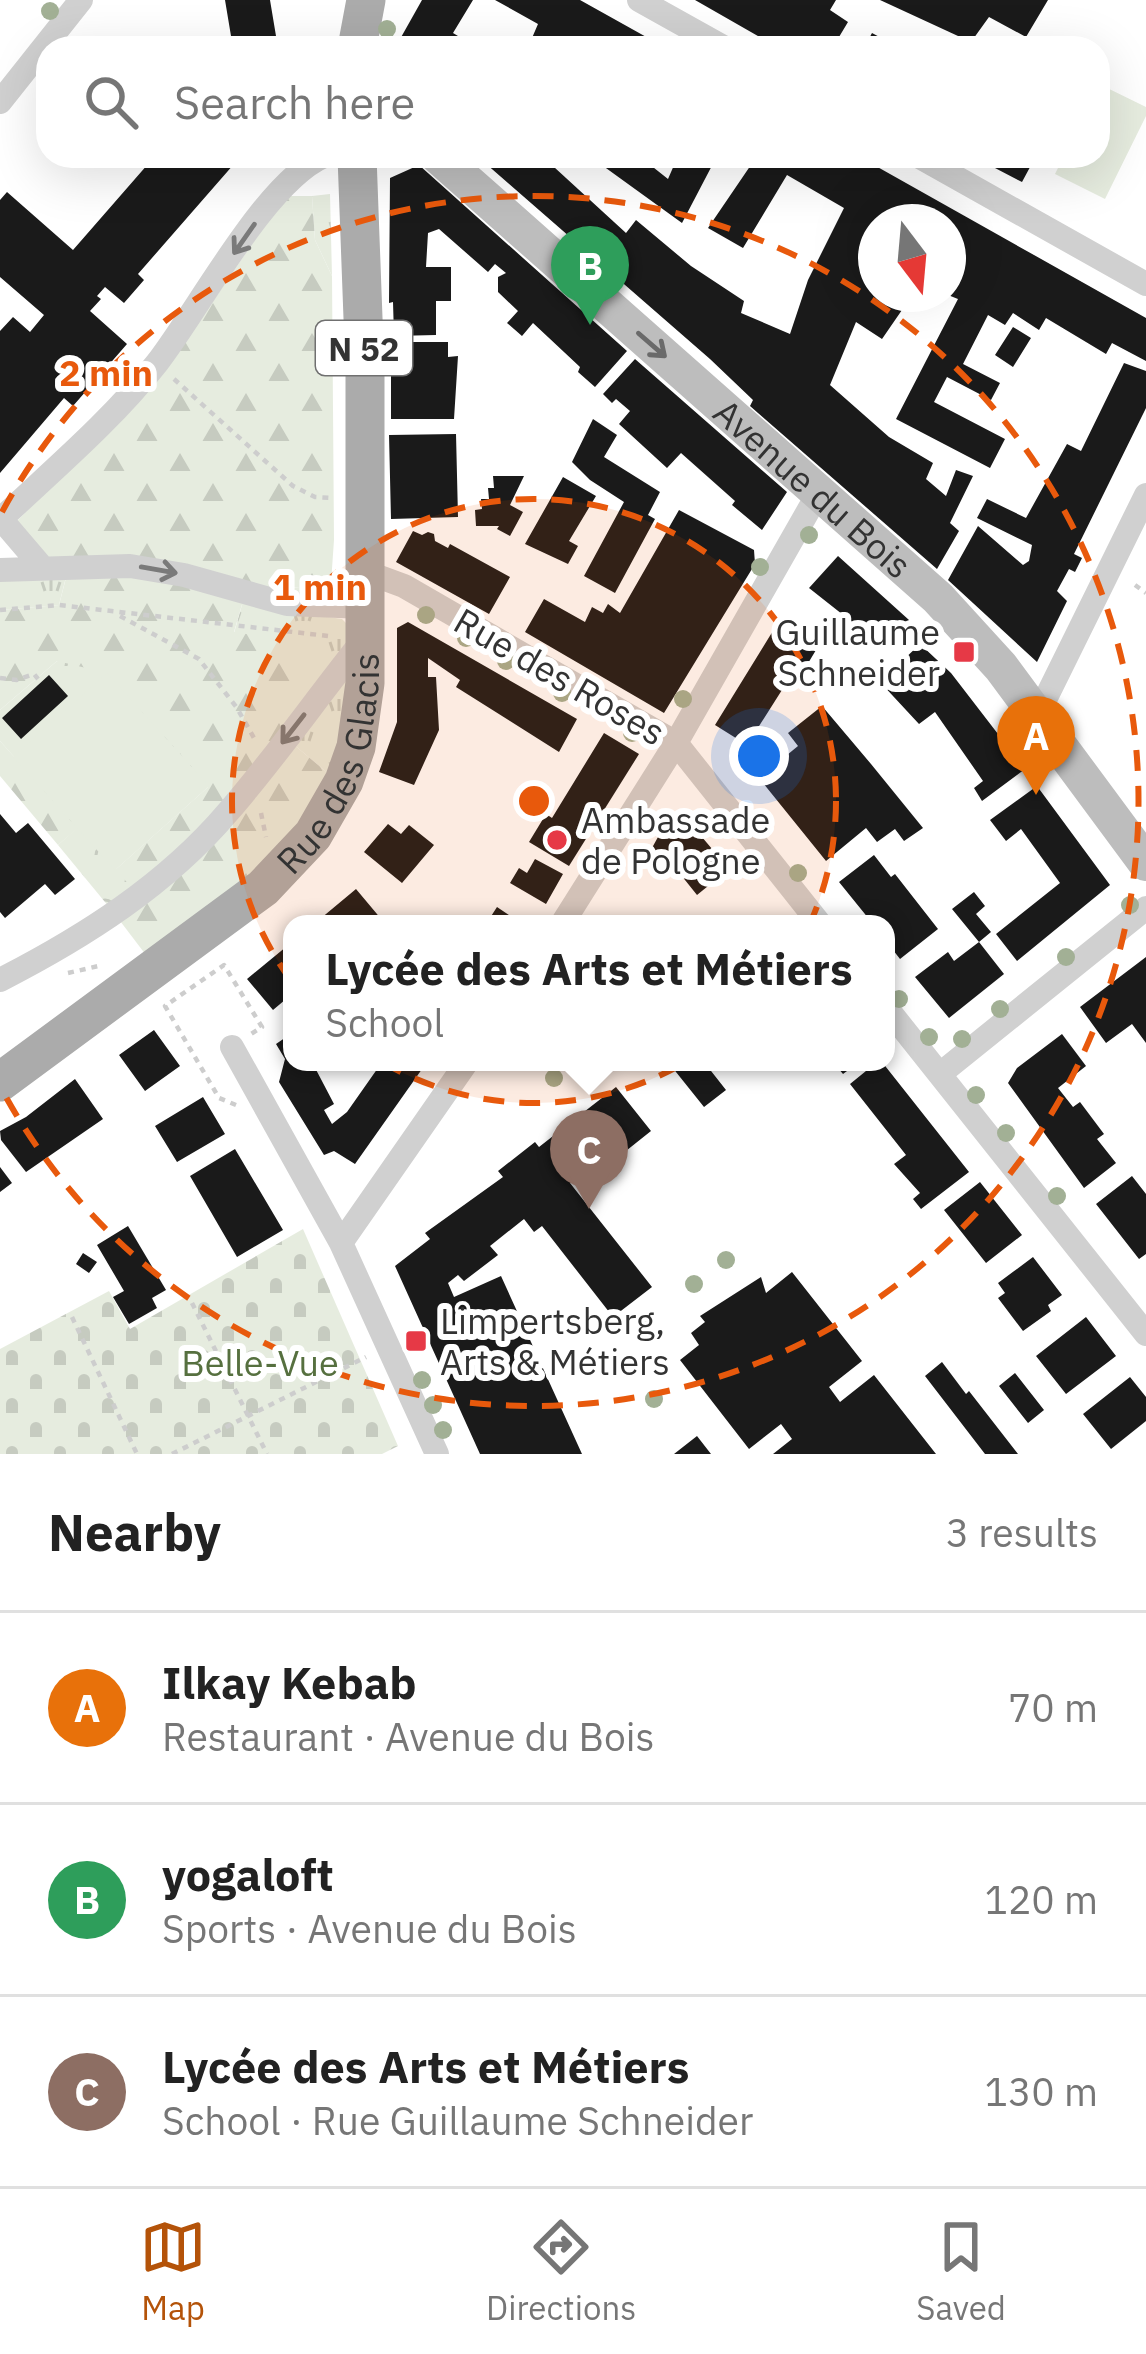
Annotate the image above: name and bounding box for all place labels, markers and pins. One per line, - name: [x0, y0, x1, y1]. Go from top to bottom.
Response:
- pin: B: [551, 226, 629, 325]
- place label: Guillaume Schneider: [775, 608, 940, 696]
- marker: Guillaume Schneider: [951, 639, 977, 665]
- pin: A: [997, 696, 1075, 795]
- centre of rings: [513, 780, 555, 822]
- place label: Ambassade de Pologne: [581, 796, 770, 884]
- marker: Ambassade de Pologne: [544, 827, 570, 853]
- pin: C: [550, 1110, 628, 1209]
- place label: Limpertsberg, Arts & Métiers: [440, 1297, 670, 1385]
- marker: Limpertsberg, Arts & Métiers: [403, 1328, 429, 1354]

